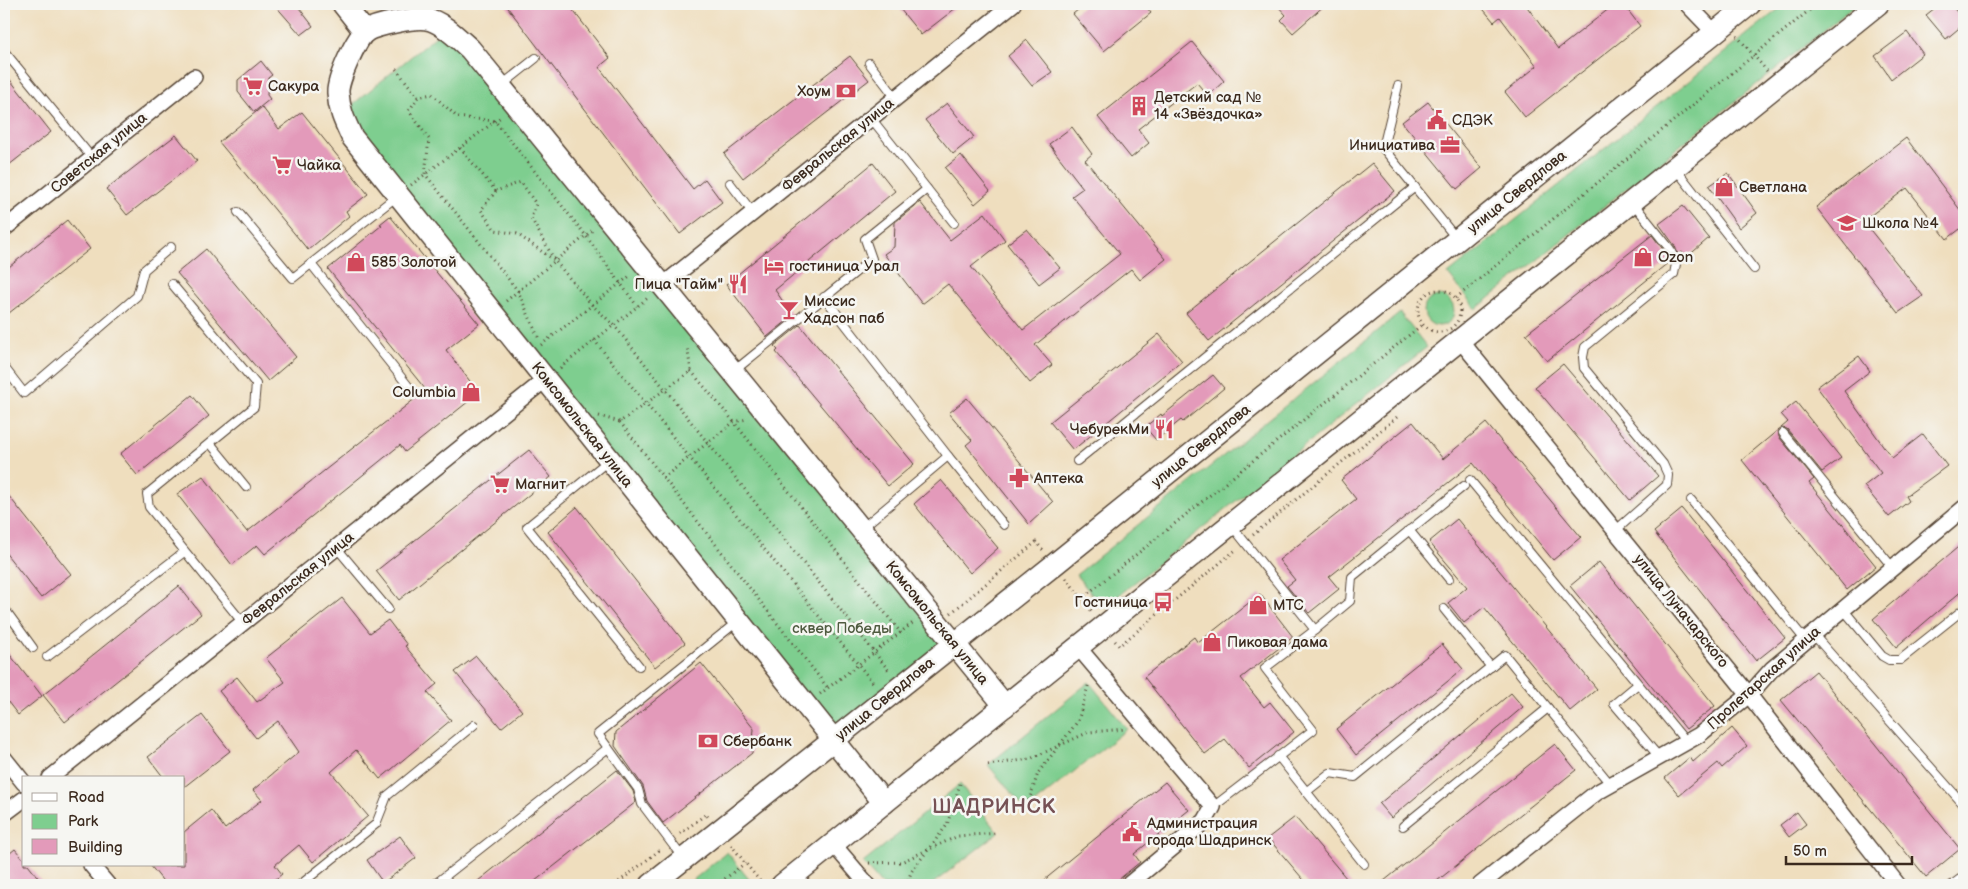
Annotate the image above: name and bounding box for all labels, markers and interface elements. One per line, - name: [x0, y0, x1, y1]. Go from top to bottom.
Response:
- supermarket icon: Сакура: [242, 75, 264, 97]
- place label: Сакура: [268, 77, 319, 96]
- bank icon: Хоум: [835, 80, 857, 102]
- place label: Хоум: [797, 82, 831, 101]
- place label: Детский сад № 14 «Звёздочка»: [1154, 88, 1263, 124]
- street label: Февральская улица: [778, 94, 898, 196]
- building icon: Детский сад № 14 «Звёздочка»: [1128, 95, 1150, 117]
- street label: Советская улица: [47, 108, 151, 198]
- public building icon: СДЭК: [1426, 109, 1448, 131]
- place label: СДЭК: [1452, 111, 1493, 130]
- office icon: Инициатива: [1439, 134, 1461, 156]
- place label: Инициатива: [1349, 136, 1435, 155]
- street label: улица Свердлова: [1464, 146, 1571, 238]
- supermarket icon: Чайка: [271, 154, 293, 176]
- place label: Чайка: [297, 156, 341, 175]
- shop icon: Светлана: [1713, 176, 1735, 198]
- place label: Светлана: [1739, 178, 1807, 197]
- school or university icon: Школа №4: [1836, 212, 1858, 234]
- place label: Школа №4: [1862, 214, 1939, 233]
- shop icon: Ozon: [1632, 246, 1654, 268]
- place label: Ozon: [1658, 248, 1693, 267]
- shop icon: 585 Золотой: [345, 251, 367, 273]
- place label: 585 Золотой: [371, 253, 457, 272]
- hotel icon: гостиница Урал: [763, 255, 785, 277]
- place label: гостиница Урал: [789, 257, 899, 276]
- restaurant icon: Пица "Тайм": [727, 273, 749, 295]
- place label: Пица "Тайм": [634, 275, 723, 294]
- place label: Миссис Хадсон паб: [804, 292, 885, 328]
- bar icon: Миссис Хадсон паб: [778, 299, 800, 321]
- street label: Комсомольская улица: [527, 358, 637, 492]
- shop icon: Columbia: [460, 381, 482, 403]
- place label: Columbia: [392, 383, 456, 402]
- street label: улица Свердлова: [1148, 400, 1255, 492]
- restaurant icon: ЧебурекМи: [1153, 418, 1175, 440]
- place label: ЧебурекМи: [1070, 420, 1149, 439]
- pharmacy icon: Аптека: [1008, 467, 1030, 489]
- place label: Аптека: [1033, 469, 1084, 488]
- supermarket icon: Магнит: [489, 473, 511, 495]
- place label: Магнит: [515, 475, 566, 494]
- street label: Февральская улица: [238, 528, 358, 630]
- street label: улица Луначарского: [1629, 550, 1733, 672]
- street label: Комсомольская улица: [881, 557, 993, 689]
- bus stop icon: Гостиница: [1152, 591, 1174, 613]
- place label: Гостиница: [1075, 593, 1148, 612]
- shop icon: МТС: [1247, 594, 1269, 616]
- place label: МТС: [1273, 596, 1304, 615]
- park label: сквер Победы: [792, 619, 892, 638]
- street label: Пролетарская улица: [1703, 622, 1825, 734]
- shop icon: Пиковая дама: [1201, 631, 1223, 653]
- place label: Пиковая дама: [1227, 633, 1328, 652]
- street label: улица Свердлова: [832, 653, 939, 745]
- bank icon: Сбербанк: [697, 730, 719, 752]
- place label: Сбербанк: [723, 732, 792, 751]
- legend: [22, 776, 185, 866]
- text: Road: [68, 788, 104, 807]
- district label: ШАДРИНСК: [932, 795, 1056, 819]
- text: Park: [68, 812, 99, 831]
- place label: Администрация города Шадринск: [1146, 814, 1271, 850]
- public building icon: Администрация города Шадринск: [1121, 821, 1143, 843]
- scale bar: [1786, 834, 1912, 866]
- text: Building: [68, 838, 123, 857]
- text: 50 m: [1793, 842, 1827, 861]

